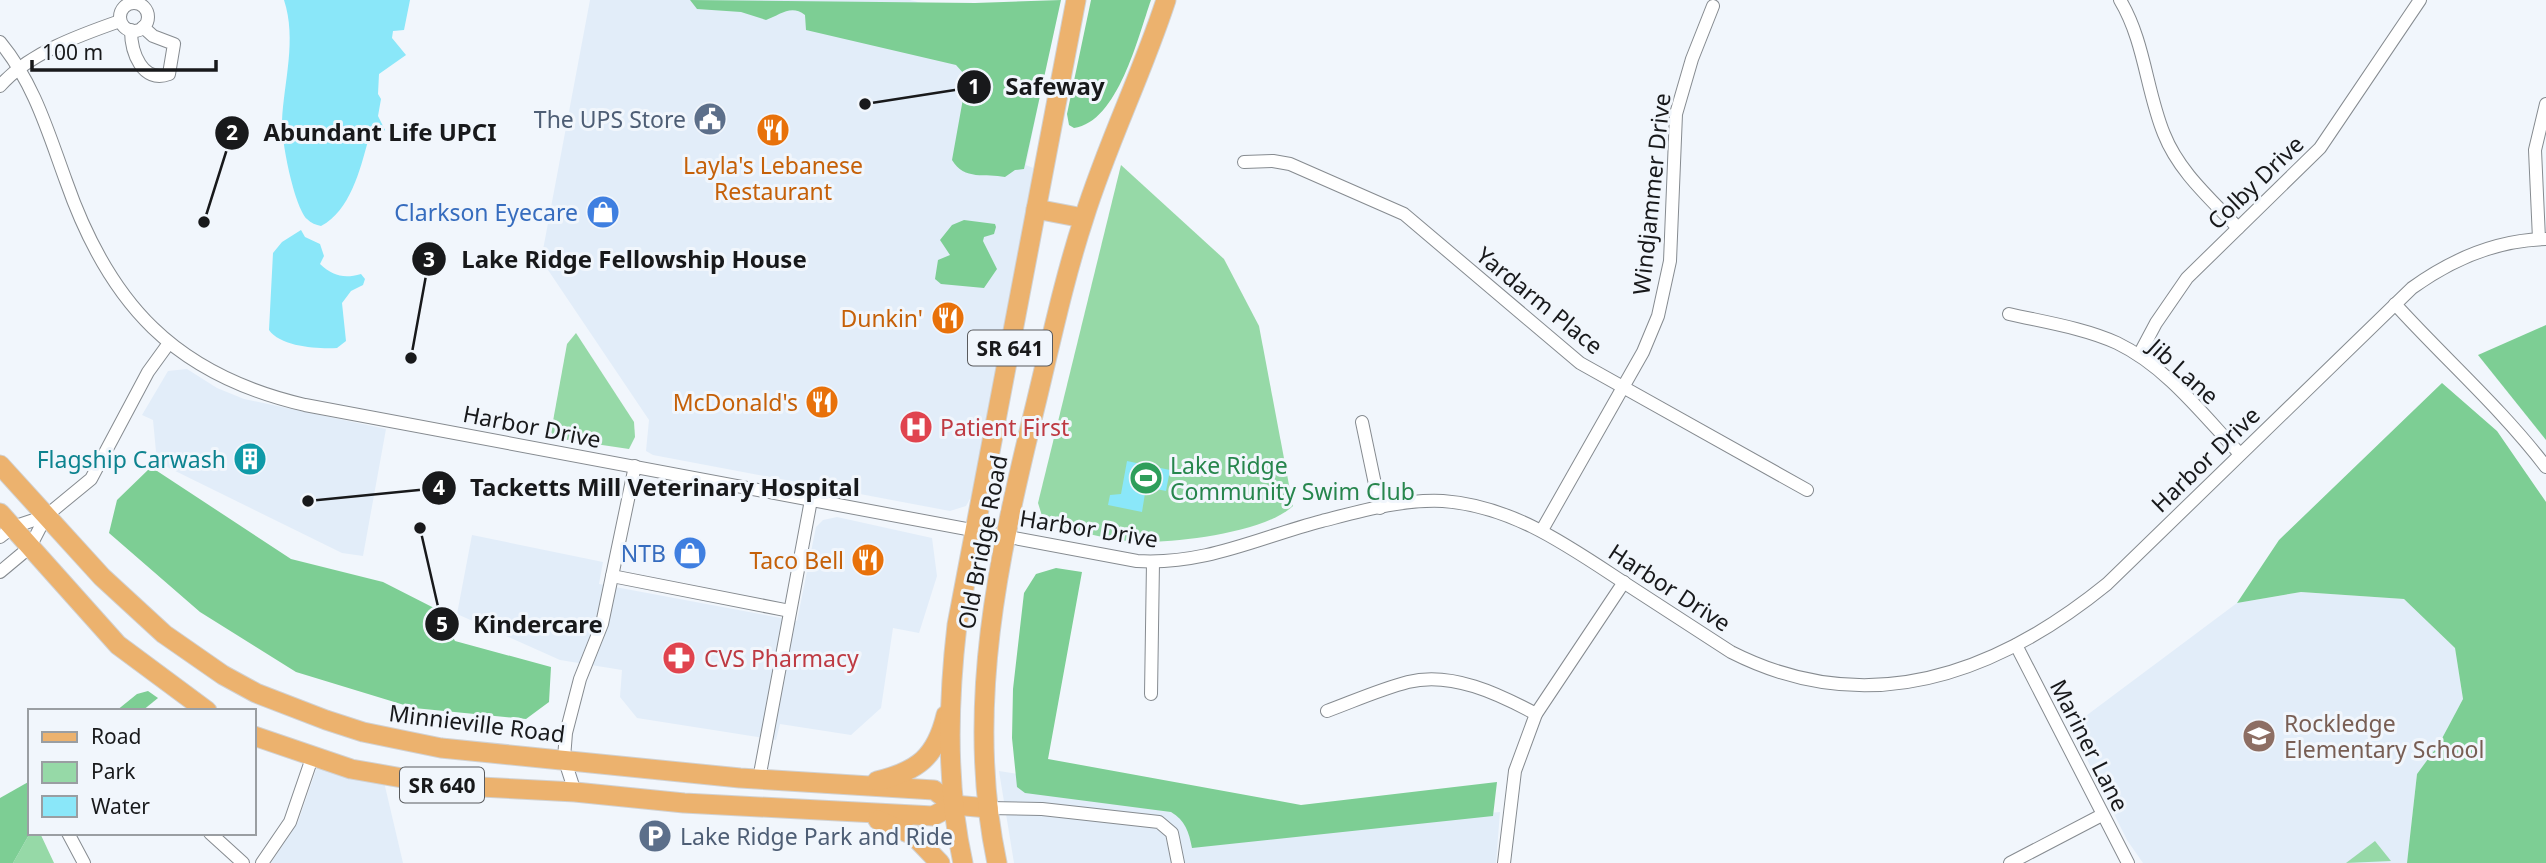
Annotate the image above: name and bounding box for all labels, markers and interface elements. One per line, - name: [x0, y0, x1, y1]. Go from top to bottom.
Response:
- scale bar: [32, 28, 215, 72]
- text: 100 m: [42, 38, 103, 66]
- callout: Safeway: [957, 64, 1119, 109]
- text: Safeway: [1005, 69, 1105, 102]
- text: 1: [968, 72, 980, 100]
- street label: Windjammer Drive: [1624, 91, 1678, 297]
- public building icon: The UPS Store: [691, 100, 729, 138]
- place label: The UPS Store: [534, 103, 686, 135]
- callout: Abundant Life UPCI: [214, 110, 510, 155]
- restaurant icon: Layla's Lebanese Restaurant: [754, 111, 792, 149]
- text: Abundant Life UPCI: [263, 115, 497, 148]
- text: 2: [226, 118, 238, 146]
- street label: Colby Drive: [2200, 128, 2310, 236]
- place label: Layla's Lebanese Restaurant: [683, 149, 863, 207]
- shop icon: Clarkson Eyecare: [584, 193, 622, 231]
- place label: Clarkson Eyecare: [394, 196, 578, 228]
- callout: Lake Ridge Fellowship House: [412, 237, 820, 282]
- street label: Yardarm Place: [1470, 239, 1610, 361]
- text: Lake Ridge Fellowship House: [461, 242, 807, 275]
- text: 3: [423, 245, 435, 273]
- restaurant icon: Dunkin': [929, 299, 967, 337]
- place label: Dunkin': [840, 302, 923, 334]
- road number: SR 641: [968, 330, 1052, 366]
- street label: Jib Lane: [2140, 330, 2226, 411]
- restaurant icon: McDonald's: [803, 383, 841, 421]
- place label: McDonald's: [673, 386, 798, 418]
- street label: Harbor Drive: [460, 397, 604, 455]
- street label: Harbor Drive: [2144, 399, 2266, 519]
- hospital icon: Patient First: [897, 408, 935, 446]
- place label: Patient First: [940, 411, 1069, 443]
- building icon: Flagship Carwash: [231, 440, 269, 478]
- place label: Flagship Carwash: [37, 443, 226, 475]
- place label: Lake Ridge Community Swim Club: [1170, 449, 1415, 507]
- street label: Old Bridge Road: [949, 452, 1015, 632]
- sports icon: Lake Ridge Community Swim Club: [1127, 459, 1165, 497]
- callout: Tacketts Mill Veterinary Hospital: [421, 465, 874, 510]
- text: Tacketts Mill Veterinary Hospital: [470, 470, 860, 503]
- text: 4: [433, 473, 445, 501]
- street label: Harbor Drive: [1017, 501, 1161, 555]
- shop icon: NTB: [671, 534, 709, 572]
- street label: Harbor Drive: [1603, 535, 1737, 639]
- place label: NTB: [621, 537, 666, 569]
- restaurant icon: Taco Bell: [849, 541, 887, 579]
- place label: Taco Bell: [749, 544, 844, 576]
- callout: Kindercare: [424, 602, 617, 647]
- text: Kindercare: [473, 607, 603, 640]
- text: 5: [436, 610, 448, 638]
- pharmacy icon: CVS Pharmacy: [660, 639, 698, 677]
- place label: CVS Pharmacy: [704, 642, 859, 674]
- street label: Mariner Lane: [2043, 674, 2137, 816]
- street label: Minnieville Road: [387, 696, 567, 750]
- place label: Rockledge Elementary School: [2284, 707, 2484, 765]
- legend: [28, 709, 256, 835]
- school or university icon: Rockledge Elementary School: [2240, 717, 2278, 755]
- text: Road: [91, 722, 141, 750]
- text: Park: [91, 757, 136, 785]
- road number: SR 640: [400, 768, 484, 802]
- text: Water: [91, 792, 150, 820]
- parking icon: Lake Ridge Park and Ride: [636, 817, 674, 855]
- place label: Lake Ridge Park and Ride: [680, 820, 953, 852]

